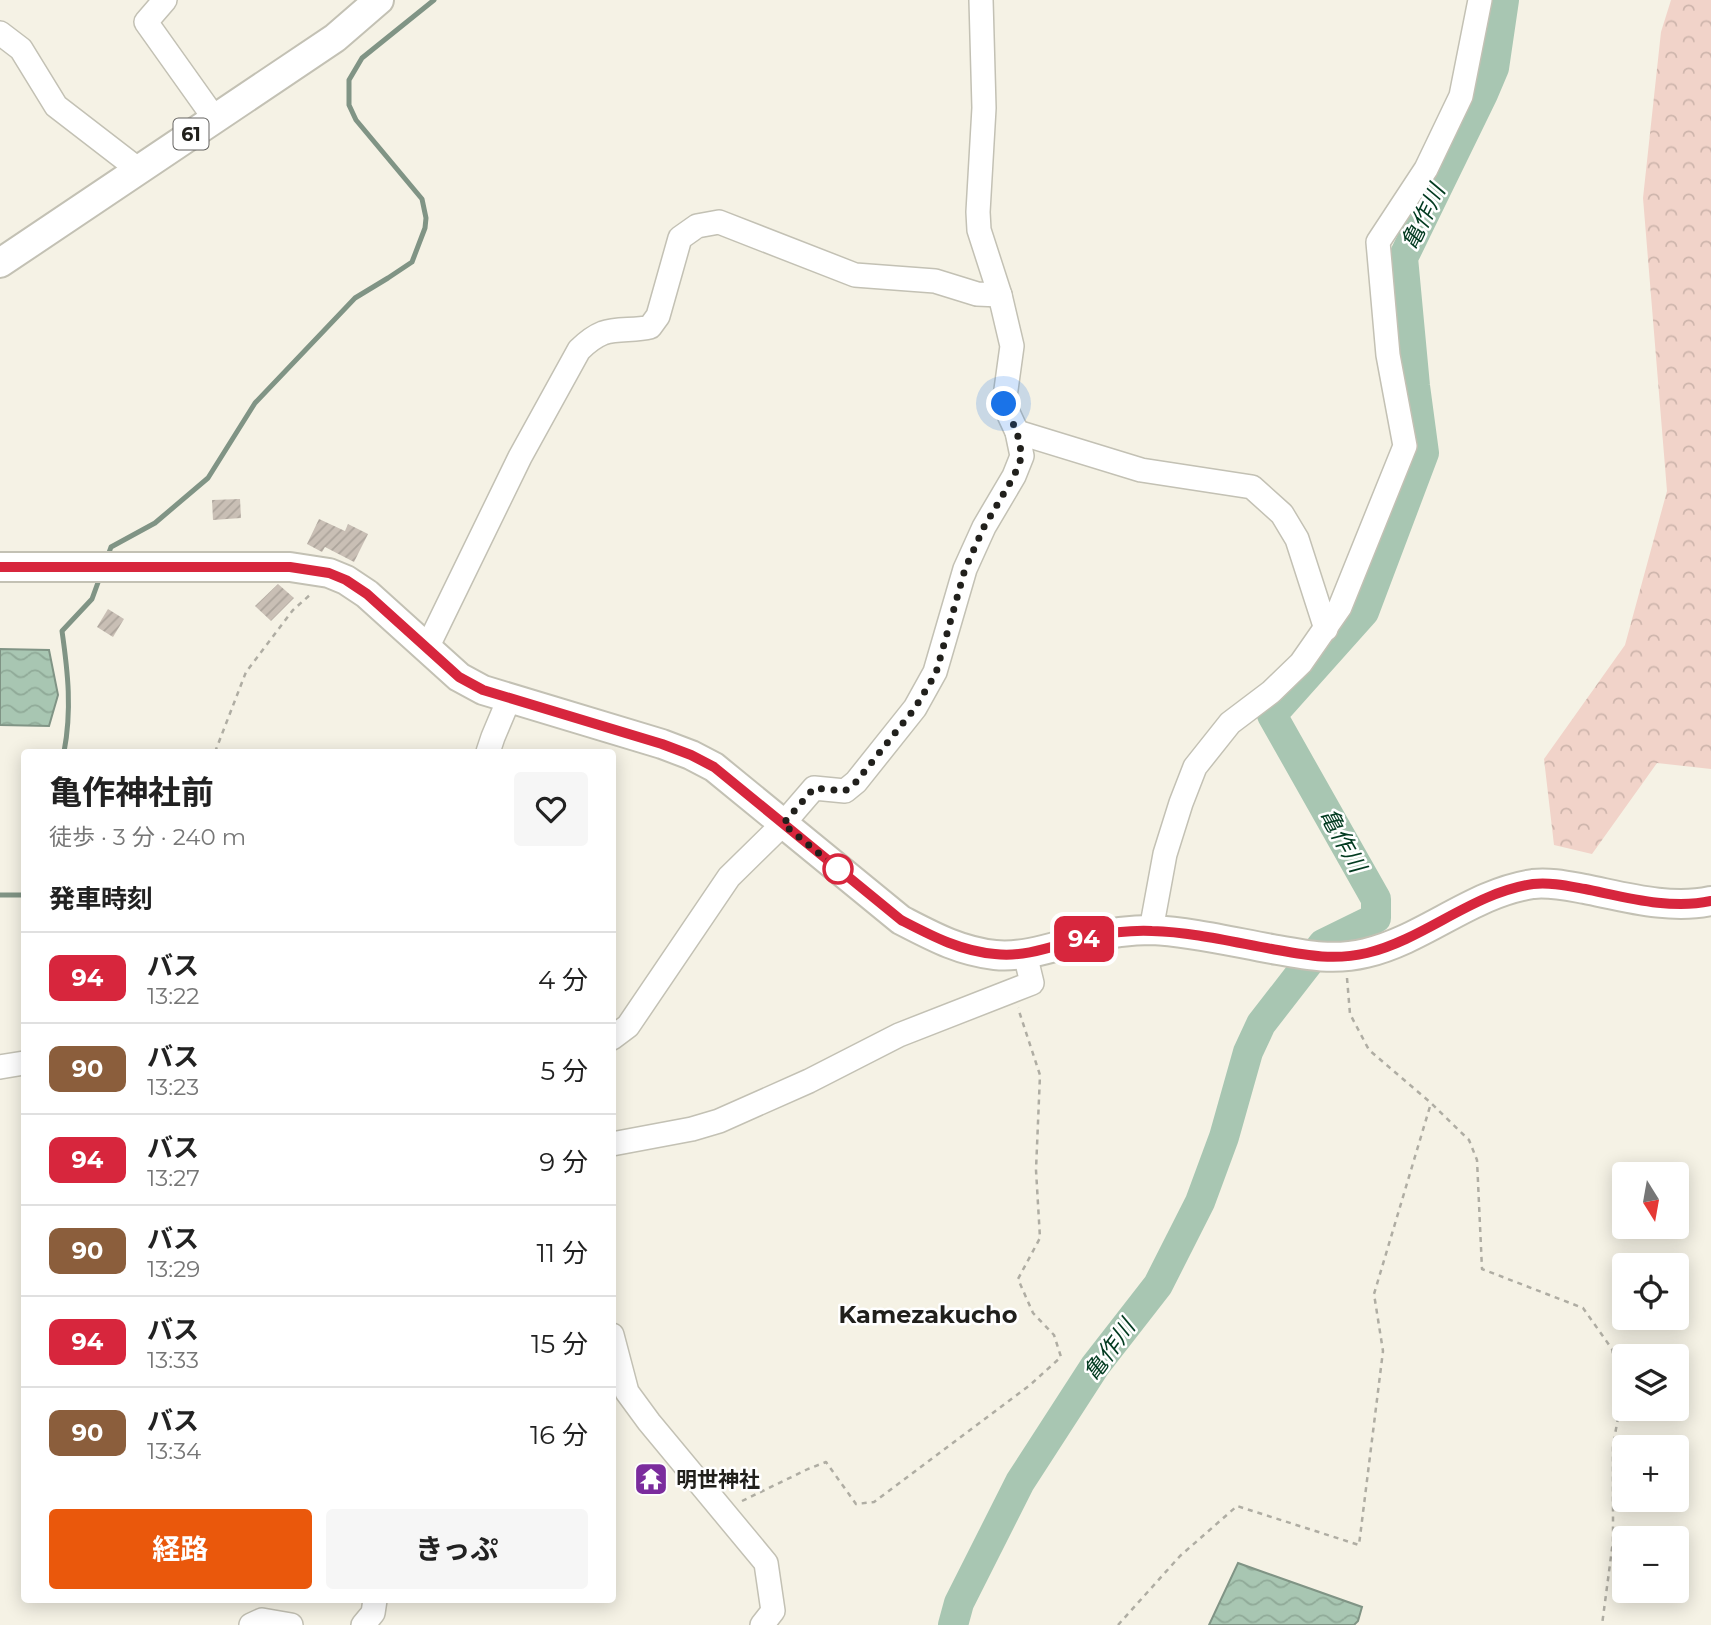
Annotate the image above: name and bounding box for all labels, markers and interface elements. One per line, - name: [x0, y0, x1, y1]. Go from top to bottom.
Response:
- road number: 61: [174, 118, 208, 150]
- water label: 亀作川: [1395, 177, 1452, 254]
- your location: [986, 386, 1021, 421]
- text: 亀作神社前: [49, 772, 214, 812]
- button: heart: [514, 772, 588, 846]
- water label: 亀作川: [1314, 803, 1373, 880]
- text: 徒歩 · 3 分 · 240 m: [49, 823, 246, 851]
- unlabelled marker: [823, 854, 853, 884]
- text: 発車時刻: [49, 883, 153, 915]
- line badge: 94: [1052, 916, 1116, 962]
- text: 94: [1068, 924, 1100, 953]
- text: バス: [147, 950, 199, 982]
- text: 94: [72, 963, 103, 992]
- text: 4 分: [538, 964, 588, 996]
- text: 13:22: [147, 982, 199, 1010]
- text: バス: [147, 1041, 199, 1073]
- text: 90: [72, 1054, 103, 1083]
- text: 5 分: [540, 1055, 588, 1087]
- text: 13:23: [147, 1073, 199, 1101]
- text: バス: [147, 1132, 199, 1164]
- text: 94: [72, 1145, 103, 1174]
- text: 9 分: [539, 1146, 588, 1178]
- north arrow: [1612, 1162, 1689, 1239]
- map controls: [1612, 1162, 1689, 1603]
- text: 13:27: [147, 1164, 200, 1192]
- text: バス: [147, 1223, 199, 1255]
- text: 90: [72, 1236, 103, 1265]
- text: 11 分: [536, 1237, 588, 1269]
- button: locate: [1612, 1253, 1689, 1330]
- text: 13:29: [147, 1255, 200, 1283]
- district label: Kamezakucho: [839, 1300, 1017, 1329]
- water label: 亀作川: [1077, 1311, 1142, 1386]
- text: バス: [147, 1314, 199, 1346]
- text: 94: [72, 1327, 103, 1356]
- text: 15 分: [531, 1328, 588, 1360]
- button: layers: [1612, 1344, 1689, 1421]
- text: 13:33: [147, 1346, 199, 1374]
- text: バス: [147, 1405, 199, 1437]
- text: 90: [72, 1418, 103, 1447]
- text: 16 分: [530, 1419, 588, 1451]
- button: +: [1612, 1435, 1689, 1512]
- text: 13:34: [147, 1437, 201, 1465]
- temple icon: 明世神社: [632, 1460, 670, 1498]
- place label: 明世神社: [676, 1467, 760, 1492]
- button: 経路: [49, 1509, 312, 1589]
- button: きっぷ: [326, 1509, 588, 1589]
- button: −: [1612, 1526, 1689, 1603]

